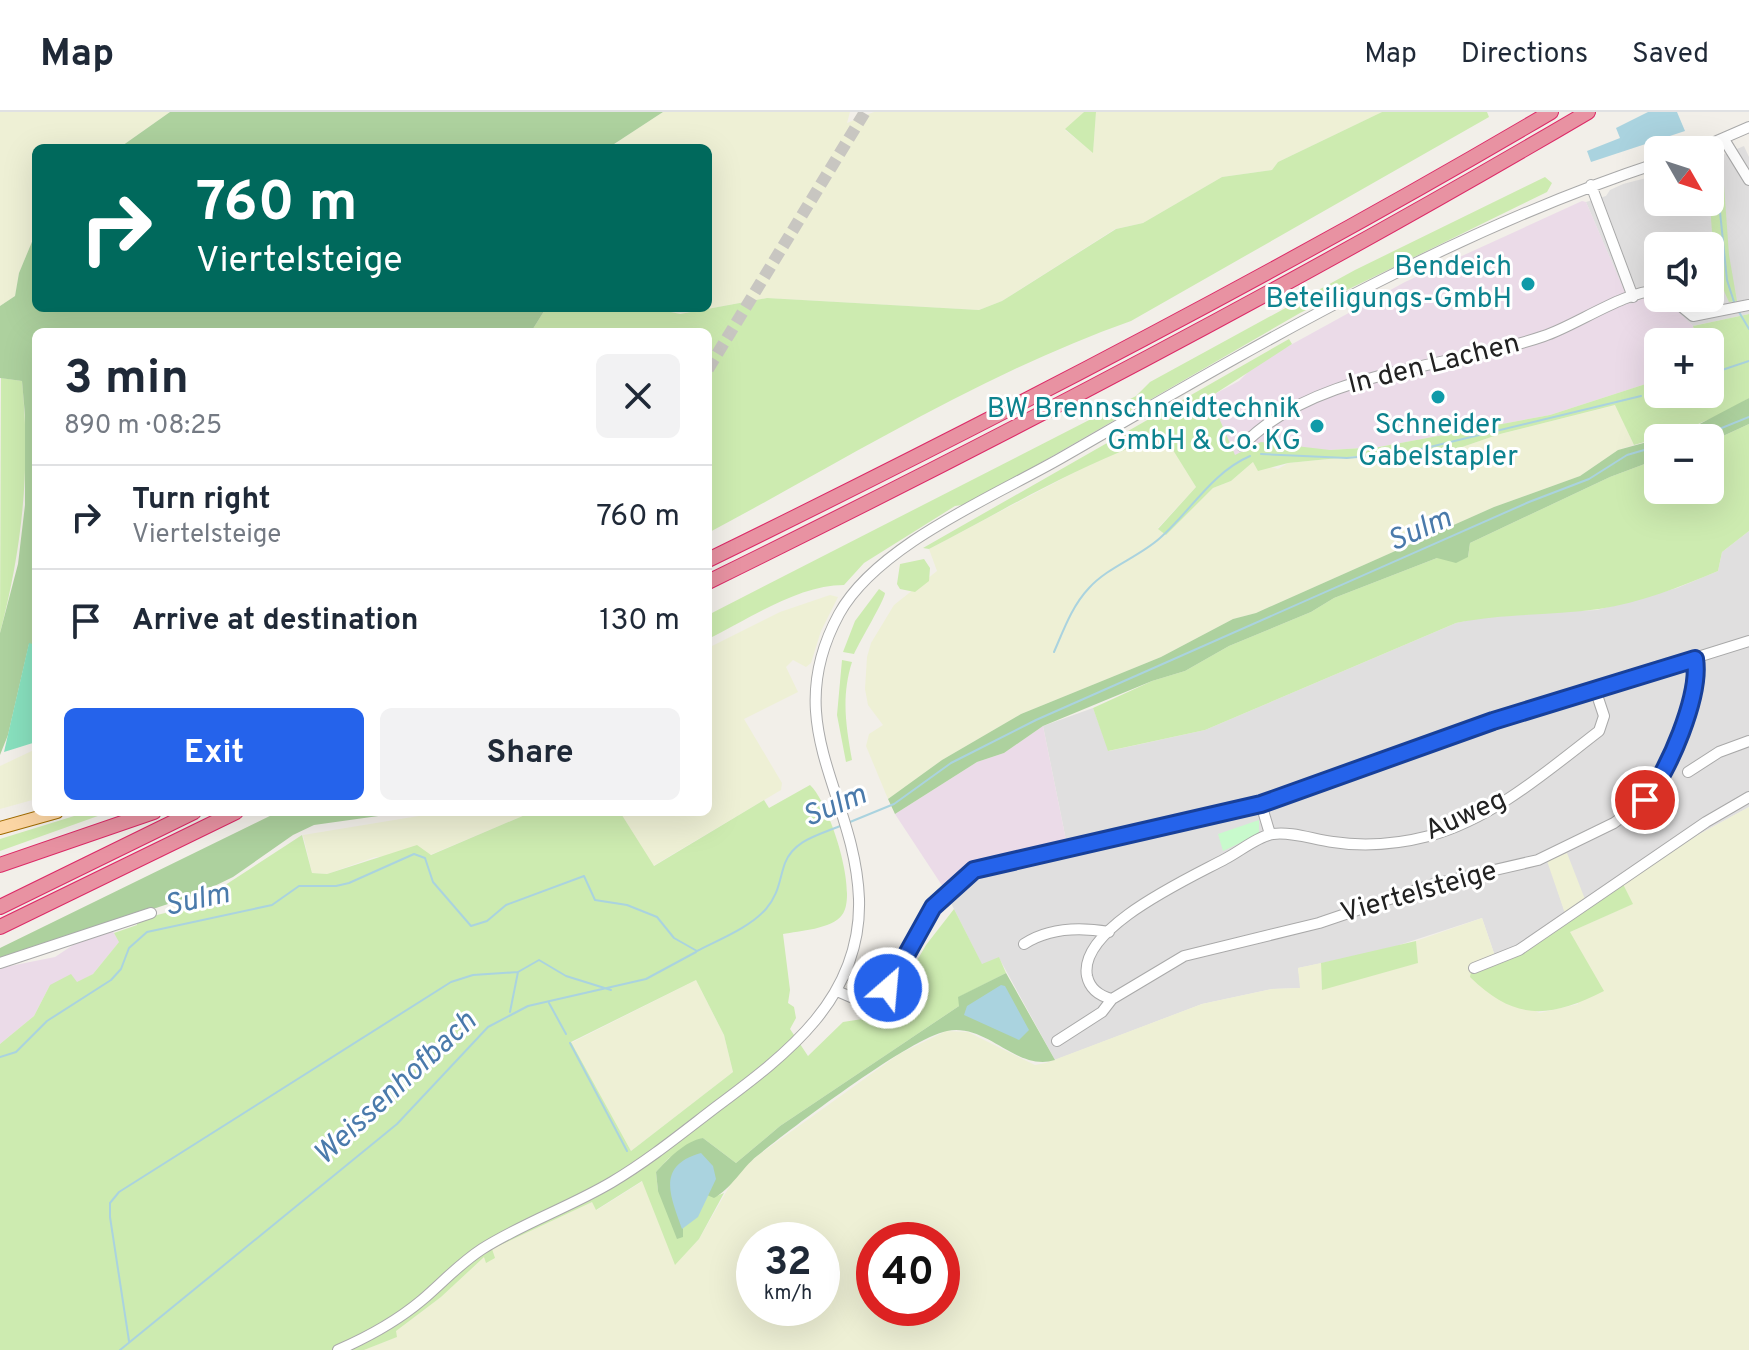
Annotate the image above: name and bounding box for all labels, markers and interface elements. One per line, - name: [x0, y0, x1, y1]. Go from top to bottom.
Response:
- text: Map: [40, 31, 114, 80]
- text: Map: [1364, 37, 1417, 73]
- text: Directions: [1461, 37, 1588, 73]
- text: Saved: [1632, 37, 1709, 73]
- north arrow: [1644, 136, 1724, 216]
- map controls: [1644, 136, 1724, 504]
- text: 760 m: [196, 170, 358, 240]
- icon: right: [64, 176, 168, 280]
- button: sound: [1644, 232, 1724, 312]
- text: Viertelsteige: [196, 239, 403, 285]
- place label: Bendeich Beteiligungs-GmbH: [1265, 250, 1512, 318]
- marker: Bendeich Beteiligungs-GmbH: [1519, 275, 1537, 293]
- street label: In den Lachen: [1344, 326, 1524, 404]
- button: +: [1644, 328, 1724, 408]
- text: 3 min: [64, 350, 189, 410]
- button: close: [596, 354, 680, 438]
- marker: Schneider Gabelstapler: [1429, 388, 1447, 406]
- place label: BW Brennschneidtechnik GmbH & Co. KG: [987, 392, 1301, 460]
- place label: Schneider Gabelstapler: [1358, 408, 1518, 476]
- text: 890 m · 08:25: [64, 410, 222, 443]
- marker: BW Brennschneidtechnik GmbH & Co. KG: [1308, 417, 1326, 435]
- button: −: [1644, 424, 1724, 504]
- text: Turn right: [132, 482, 270, 519]
- icon: right: [64, 495, 108, 539]
- text: 760 m: [596, 499, 680, 536]
- water label: Sulm: [1382, 501, 1458, 561]
- text: Viertelsteige: [132, 519, 281, 552]
- icon: arrive: [64, 599, 108, 643]
- text: Arrive at destination: [132, 603, 418, 640]
- text: 130 m: [599, 603, 680, 640]
- button: Exit: [64, 708, 364, 800]
- button: Share: [380, 708, 680, 800]
- pin: [1611, 766, 1679, 834]
- water label: Sulm: [798, 777, 873, 837]
- icon: arrive: [1623, 778, 1667, 822]
- street label: Auweg: [1420, 782, 1512, 850]
- street label: Viertelsteige: [1337, 854, 1501, 932]
- water label: Sulm: [161, 876, 233, 926]
- position arrow: [846, 946, 930, 1030]
- water label: Weissenhofbach: [307, 1004, 485, 1174]
- speed limit sign: 40: [856, 1222, 960, 1326]
- text: 32: [764, 1239, 812, 1289]
- text: km/h: [764, 1281, 812, 1307]

